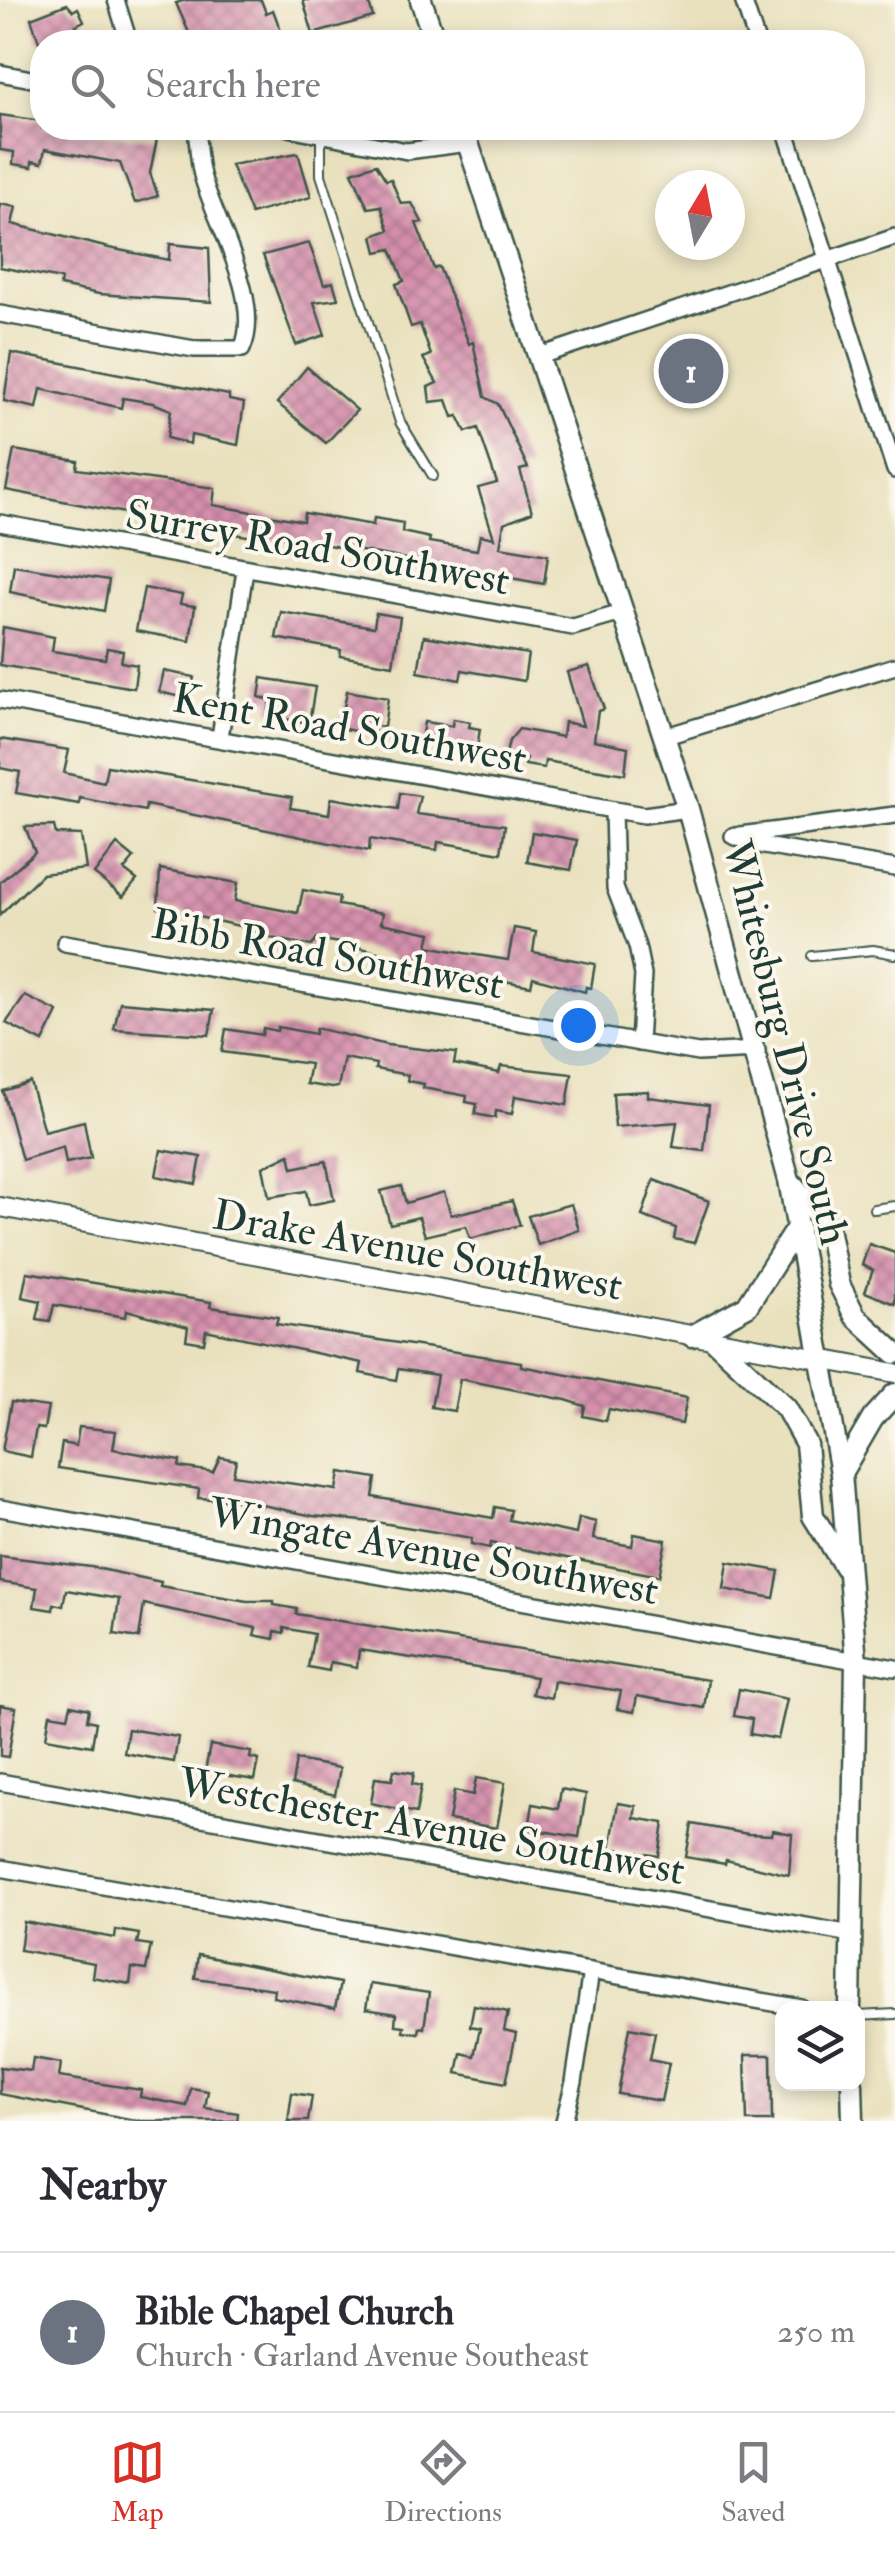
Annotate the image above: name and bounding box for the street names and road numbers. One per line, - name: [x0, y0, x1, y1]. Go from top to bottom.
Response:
- street label: Surrey Road Southwest: [122, 489, 514, 607]
- street label: Kent Road Southwest: [169, 672, 531, 786]
- street label: Whitesburg Drive South: [709, 834, 860, 1250]
- street label: Bibb Road Southwest: [148, 898, 508, 1012]
- street label: Drake Avenue Southwest: [209, 1189, 626, 1313]
- street label: Wingate Avenue Southwest: [204, 1487, 662, 1617]
- street label: Westchester Avenue Southwest: [174, 1757, 689, 1897]

